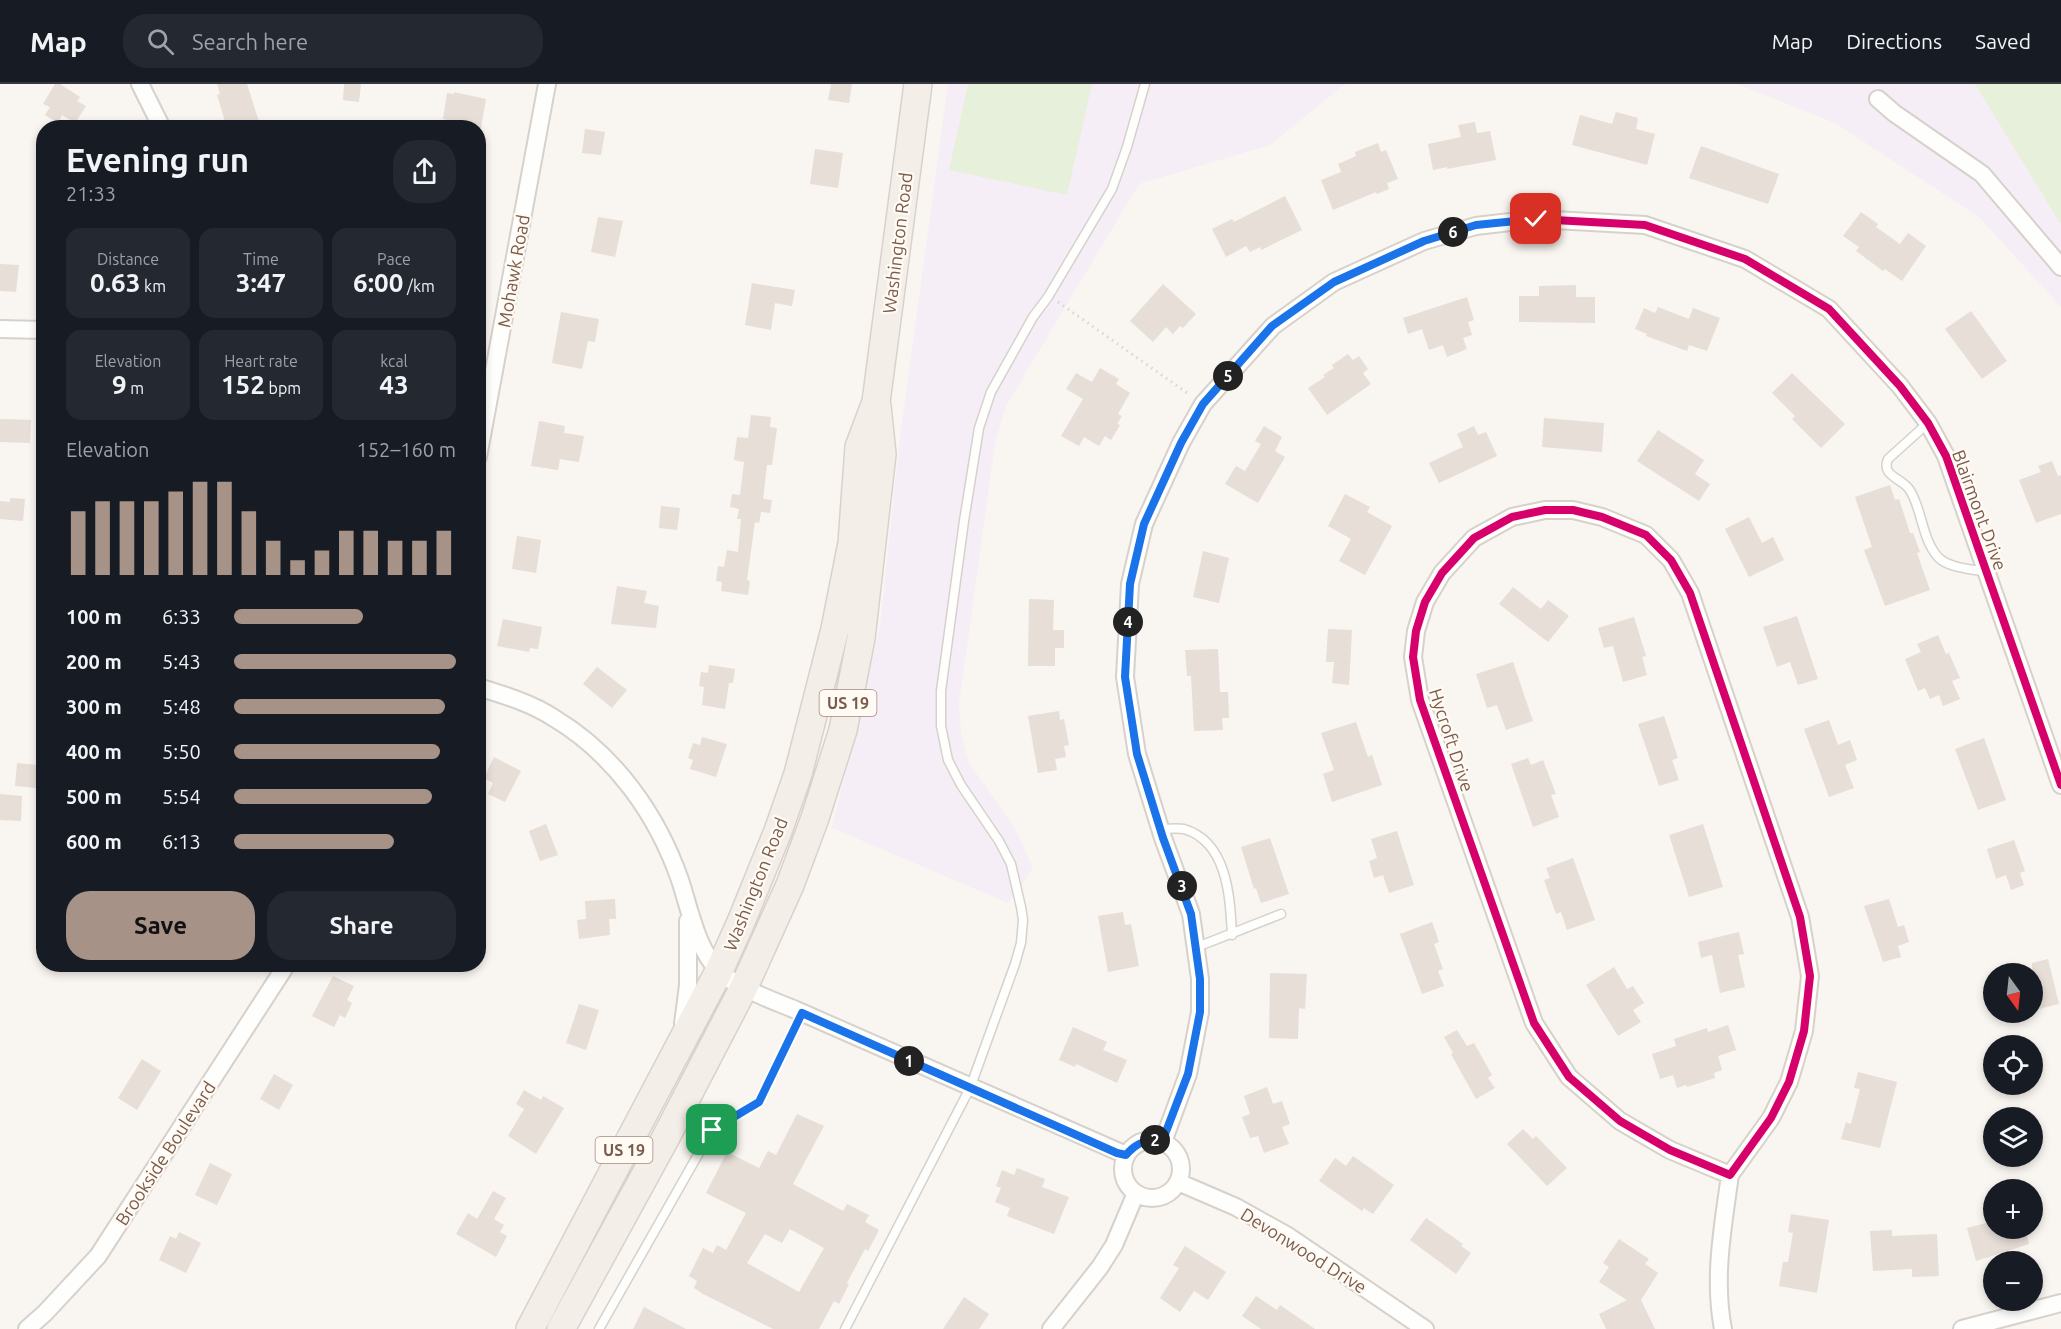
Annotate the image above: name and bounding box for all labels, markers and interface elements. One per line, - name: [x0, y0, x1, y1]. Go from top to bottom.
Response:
- search box: [123, 14, 543, 68]
- icon: search: [144, 25, 177, 58]
- text: Map: [30, 26, 87, 57]
- text: Search here: [192, 29, 308, 54]
- text: Map: [1772, 29, 1813, 53]
- text: Directions: [1846, 29, 1942, 53]
- text: Saved: [1975, 29, 2031, 53]
- button: share: [393, 140, 456, 203]
- text: Evening run: [66, 141, 249, 178]
- street label: Washington Road: [878, 171, 916, 315]
- text: 21:33: [66, 182, 116, 205]
- pin: [1510, 193, 1561, 244]
- icon: check: [1519, 202, 1552, 235]
- street label: Mohawk Road: [493, 213, 533, 329]
- pin: 6: [1438, 217, 1468, 247]
- text: 6: [1448, 223, 1458, 241]
- text: Distance: [97, 250, 159, 268]
- text: Time: [243, 250, 279, 268]
- text: Pace: [377, 250, 411, 268]
- text: 0.63: [90, 268, 140, 297]
- text: 3:47: [236, 268, 286, 297]
- text: 6:00: [353, 268, 403, 297]
- text: km: [140, 277, 166, 295]
- text: /km: [403, 277, 435, 295]
- text: Elevation: [95, 352, 161, 370]
- text: Heart rate: [224, 352, 298, 370]
- text: kcal: [380, 352, 408, 370]
- pin: 5: [1213, 361, 1243, 391]
- text: 5: [1223, 367, 1233, 385]
- text: 9: [112, 370, 127, 399]
- text: 152: [221, 370, 265, 399]
- text: 43: [379, 370, 409, 399]
- text: m: [127, 379, 144, 397]
- text: bpm: [265, 379, 301, 397]
- text: Elevation: [66, 438, 149, 461]
- text: 152–160 m: [357, 438, 456, 461]
- street label: Blairmont Drive: [1949, 447, 2011, 573]
- text: 100 m: [66, 605, 122, 628]
- text: 6:33: [162, 605, 201, 628]
- pin: 4: [1113, 607, 1143, 637]
- text: 4: [1123, 613, 1133, 631]
- text: 200 m: [66, 650, 122, 673]
- text: 5:43: [162, 650, 201, 673]
- street label: Hycroft Drive: [1426, 686, 1478, 794]
- road number: US 19: [820, 690, 876, 716]
- text: 300 m: [66, 695, 122, 718]
- text: 5:48: [162, 695, 201, 718]
- text: 400 m: [66, 740, 122, 763]
- text: 5:50: [162, 740, 201, 763]
- text: 500 m: [66, 785, 122, 808]
- text: 5:54: [162, 785, 201, 808]
- street label: Washington Road: [719, 814, 791, 954]
- text: 600 m: [66, 830, 122, 853]
- text: 6:13: [162, 830, 201, 853]
- pin: 3: [1167, 871, 1197, 901]
- text: 3: [1177, 877, 1187, 895]
- button: Save: [66, 891, 255, 960]
- button: Share: [267, 891, 456, 960]
- north arrow: [1983, 963, 2043, 1023]
- map controls: [1983, 963, 2043, 1311]
- button: locate: [1983, 1035, 2043, 1095]
- pin: 1: [894, 1046, 924, 1076]
- text: 1: [904, 1052, 914, 1070]
- street label: Brookside Boulevard: [111, 1077, 219, 1229]
- pin: [686, 1104, 737, 1155]
- button: layers: [1983, 1107, 2043, 1167]
- icon: arrive: [695, 1113, 728, 1146]
- pin: 2: [1140, 1125, 1170, 1155]
- text: 2: [1150, 1131, 1160, 1149]
- road number: US 19: [596, 1137, 652, 1163]
- button: +: [1983, 1179, 2043, 1239]
- street label: Devonwood Drive: [1237, 1203, 1371, 1297]
- button: −: [1983, 1251, 2043, 1311]

